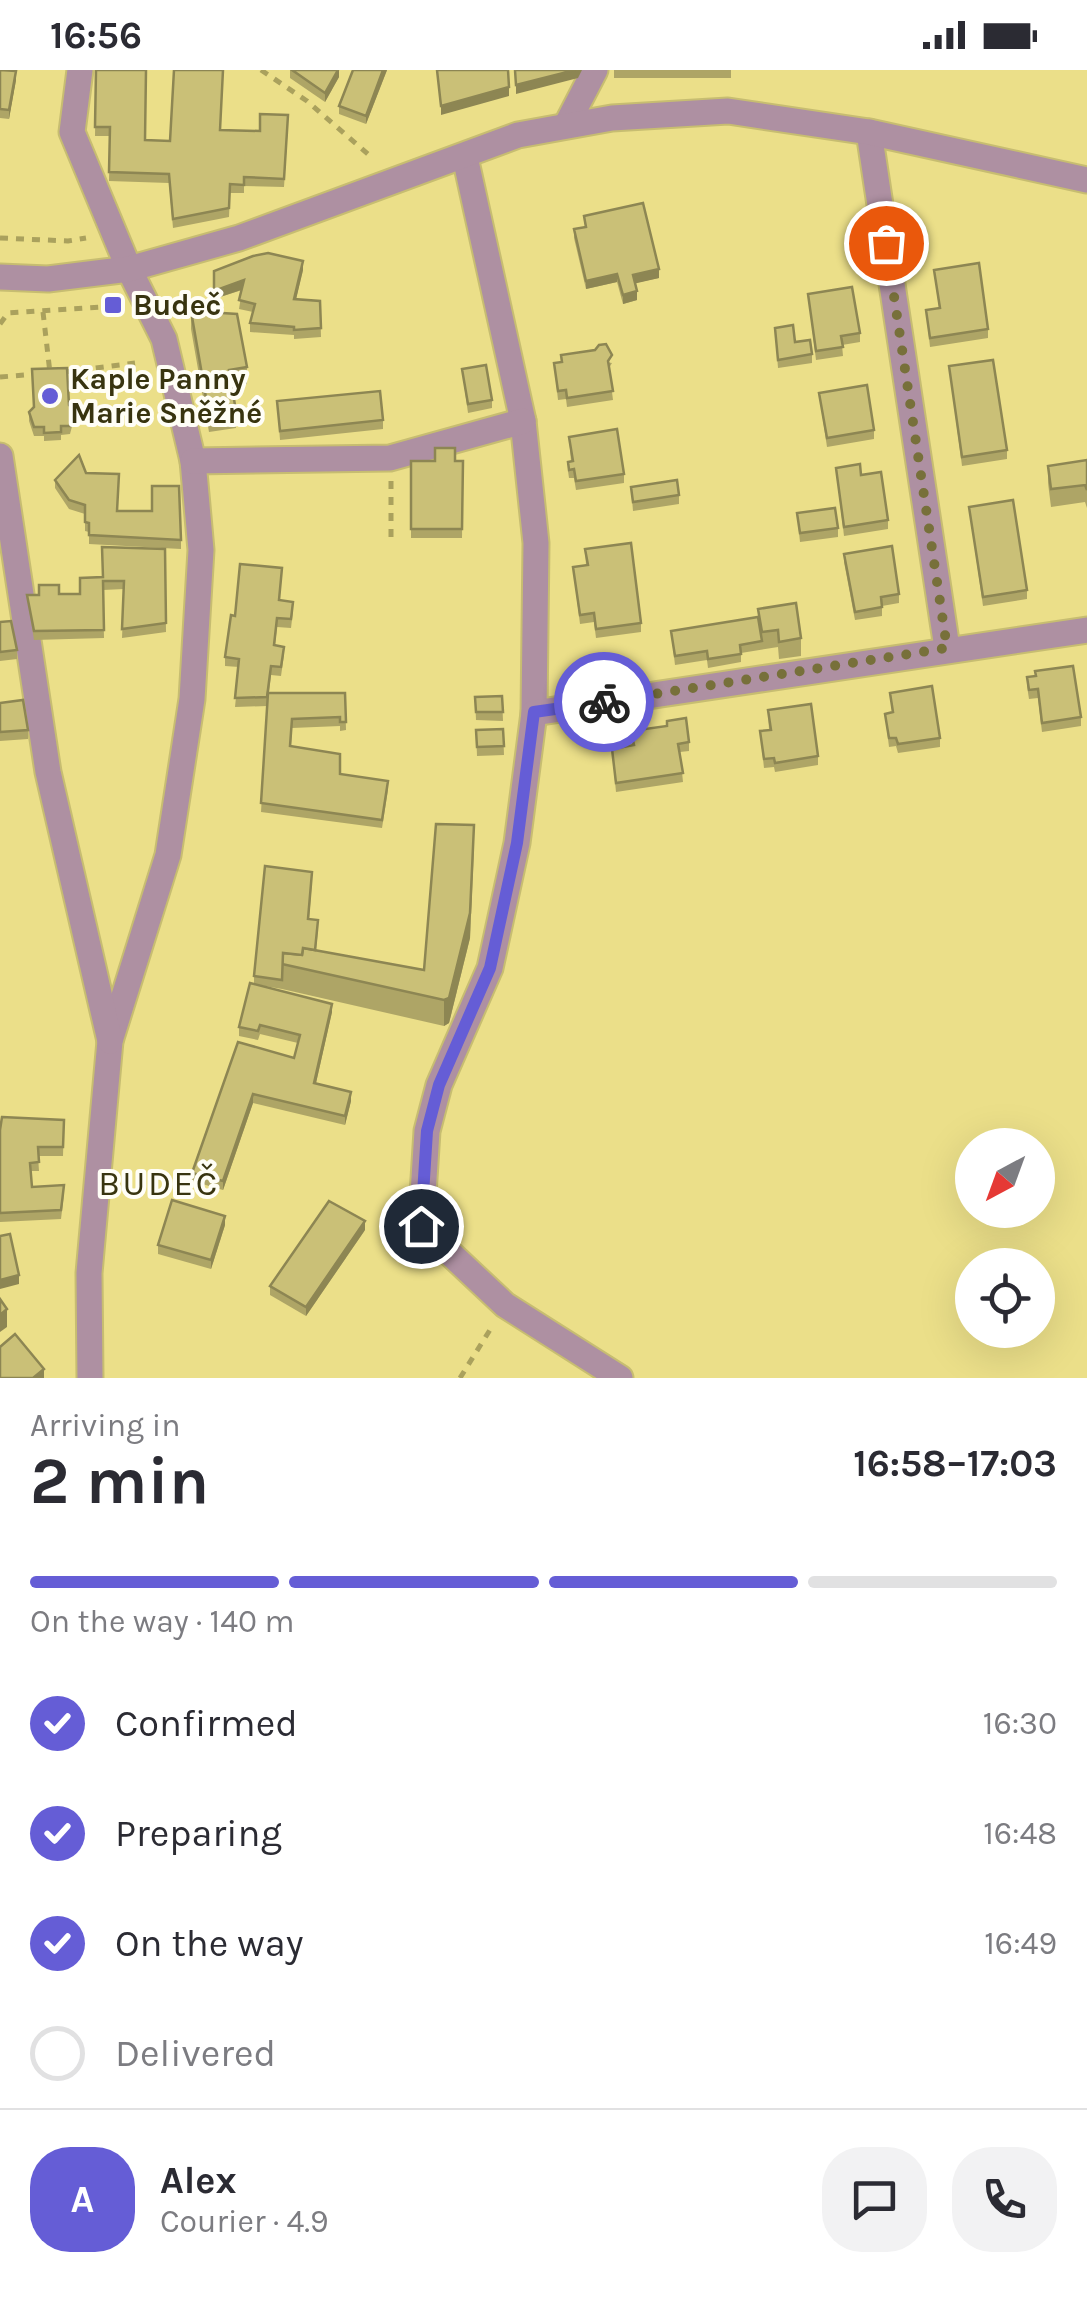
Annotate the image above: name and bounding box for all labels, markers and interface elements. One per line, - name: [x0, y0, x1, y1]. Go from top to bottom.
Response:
- text: 16:56: [50, 13, 142, 58]
- pin: [844, 201, 929, 286]
- icon: bag: [859, 216, 914, 271]
- place label: Budeč: [133, 287, 221, 323]
- marker: Budeč: [102, 294, 124, 316]
- place label: Kaple Panny Marie Sněžné: [70, 361, 262, 431]
- marker: Kaple Panny Marie Sněžné: [39, 385, 61, 407]
- courier: [554, 652, 654, 752]
- icon: bike: [577, 675, 632, 730]
- north arrow: [955, 1128, 1055, 1228]
- map controls: [955, 1128, 1055, 1348]
- district label: BUDEČ: [98, 1163, 220, 1204]
- pin: [379, 1184, 464, 1269]
- icon: home: [394, 1199, 449, 1254]
- button: locate: [955, 1248, 1055, 1348]
- text: Arriving in: [30, 1407, 181, 1444]
- text: 16:58–17:03: [853, 1441, 1057, 1486]
- text: 2 min: [30, 1443, 209, 1519]
- text: On the way · 140 m: [30, 1603, 295, 1640]
- icon: check: [30, 1696, 85, 1751]
- text: Confirmed: [115, 1701, 298, 1746]
- text: 16:30: [983, 1705, 1057, 1742]
- icon: check: [30, 1806, 85, 1861]
- text: Preparing: [115, 1811, 282, 1856]
- text: 16:48: [983, 1815, 1057, 1852]
- icon: check: [30, 1916, 85, 1971]
- text: On the way: [115, 1921, 303, 1966]
- text: 16:49: [984, 1925, 1057, 1962]
- text: Delivered: [115, 2031, 276, 2076]
- button: chat: [822, 2147, 927, 2252]
- button: phone: [952, 2147, 1057, 2252]
- text: Alex: [160, 2158, 237, 2203]
- text: A: [71, 2177, 94, 2222]
- text: Courier · 4.9: [160, 2203, 329, 2240]

